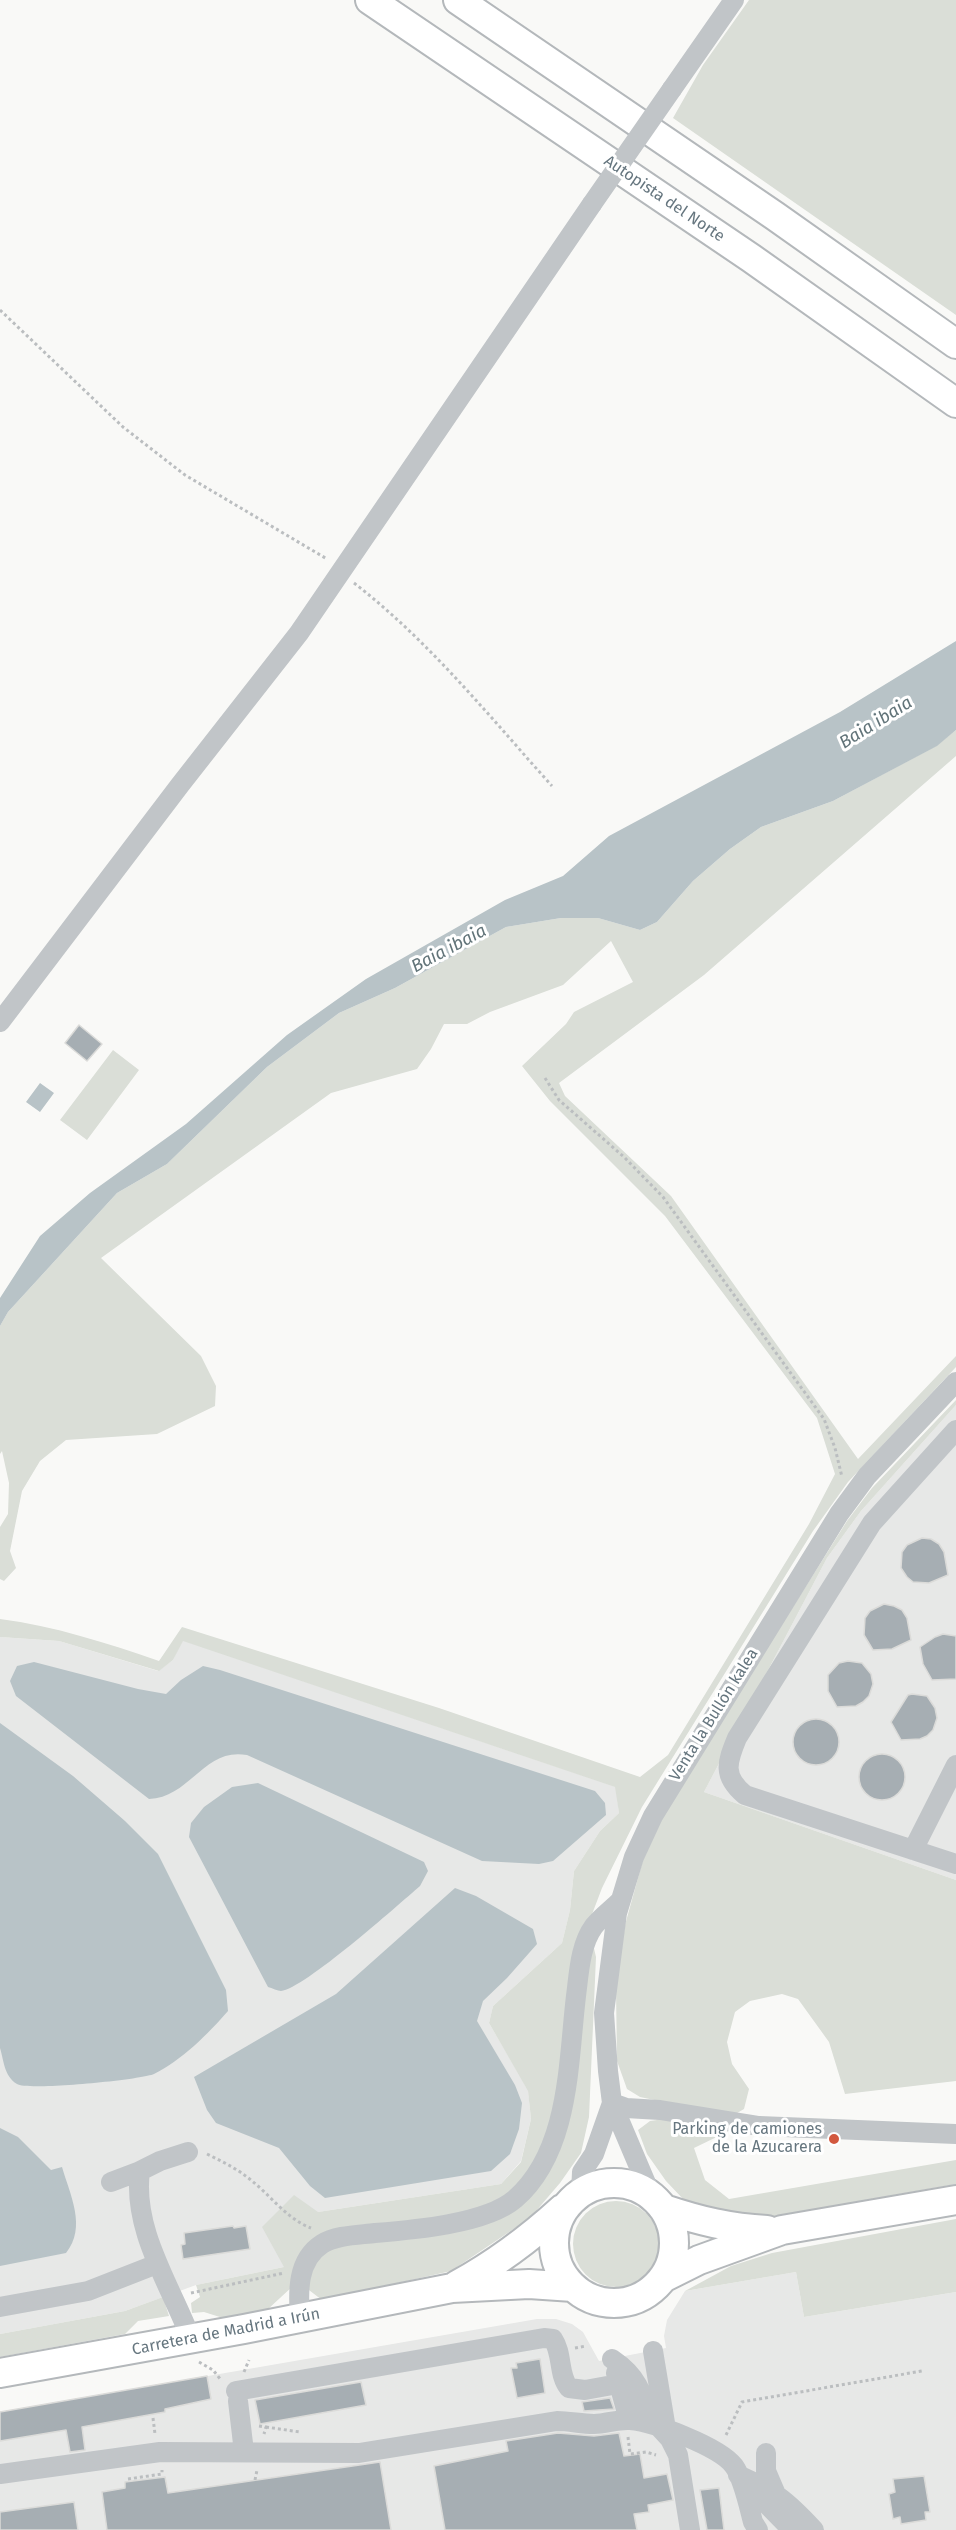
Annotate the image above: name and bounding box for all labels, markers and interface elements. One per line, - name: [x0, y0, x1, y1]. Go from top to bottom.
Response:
- street label: Autopista del Norte: [600, 152, 728, 246]
- water label: Baia ibaia: [836, 692, 916, 754]
- water label: Baia ibaia: [408, 920, 490, 978]
- street label: Venta la Bullón kalea: [665, 1645, 763, 1785]
- place label: Parking de camiones de la Azucarera: [672, 2120, 822, 2158]
- marker: Parking de camiones de la Azucarera: [827, 2132, 841, 2146]
- street label: Carretera de Madrid a Irún: [130, 2304, 322, 2360]

